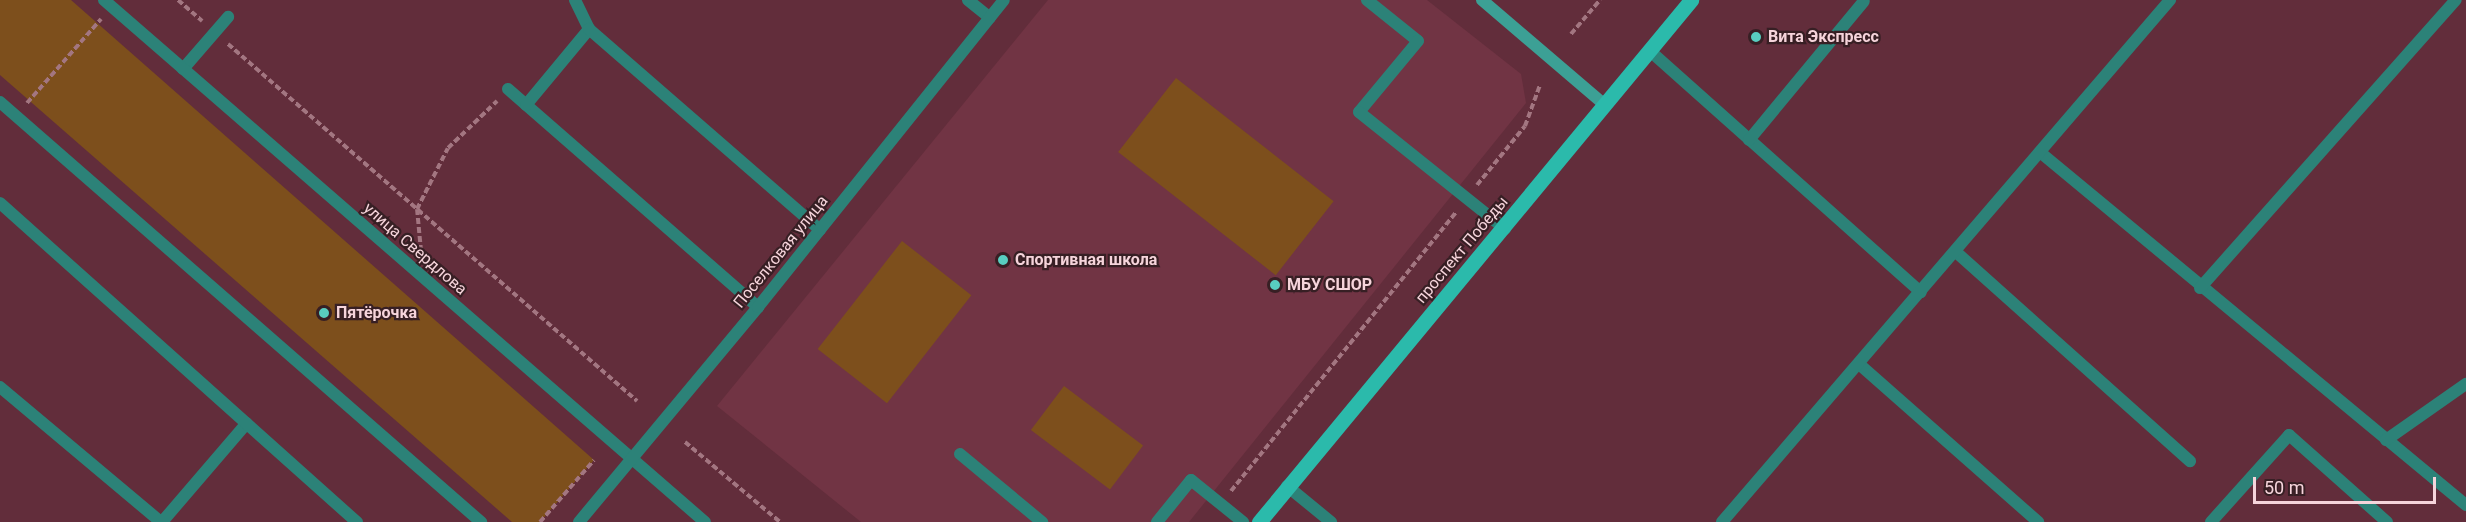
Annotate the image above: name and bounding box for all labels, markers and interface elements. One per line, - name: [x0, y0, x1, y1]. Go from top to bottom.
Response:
- place label: Вита Экспресс: [1768, 27, 1879, 47]
- marker: Вита Экспресс: [1749, 30, 1763, 44]
- street label: Поселковая улица: [730, 192, 832, 312]
- street label: проспект Победы: [1412, 193, 1512, 307]
- street label: улица Свердлова: [359, 199, 471, 299]
- place label: Спортивная школа: [1015, 250, 1157, 270]
- marker: Спортивная школа: [996, 253, 1010, 267]
- place label: МБУ СШОР: [1287, 275, 1372, 295]
- marker: МБУ СШОР: [1268, 278, 1282, 292]
- place label: Пятёрочка: [336, 303, 417, 323]
- marker: Пятёрочка: [317, 306, 331, 320]
- scale bar: [2256, 465, 2439, 503]
- text: 50 m: [2264, 477, 2304, 498]

